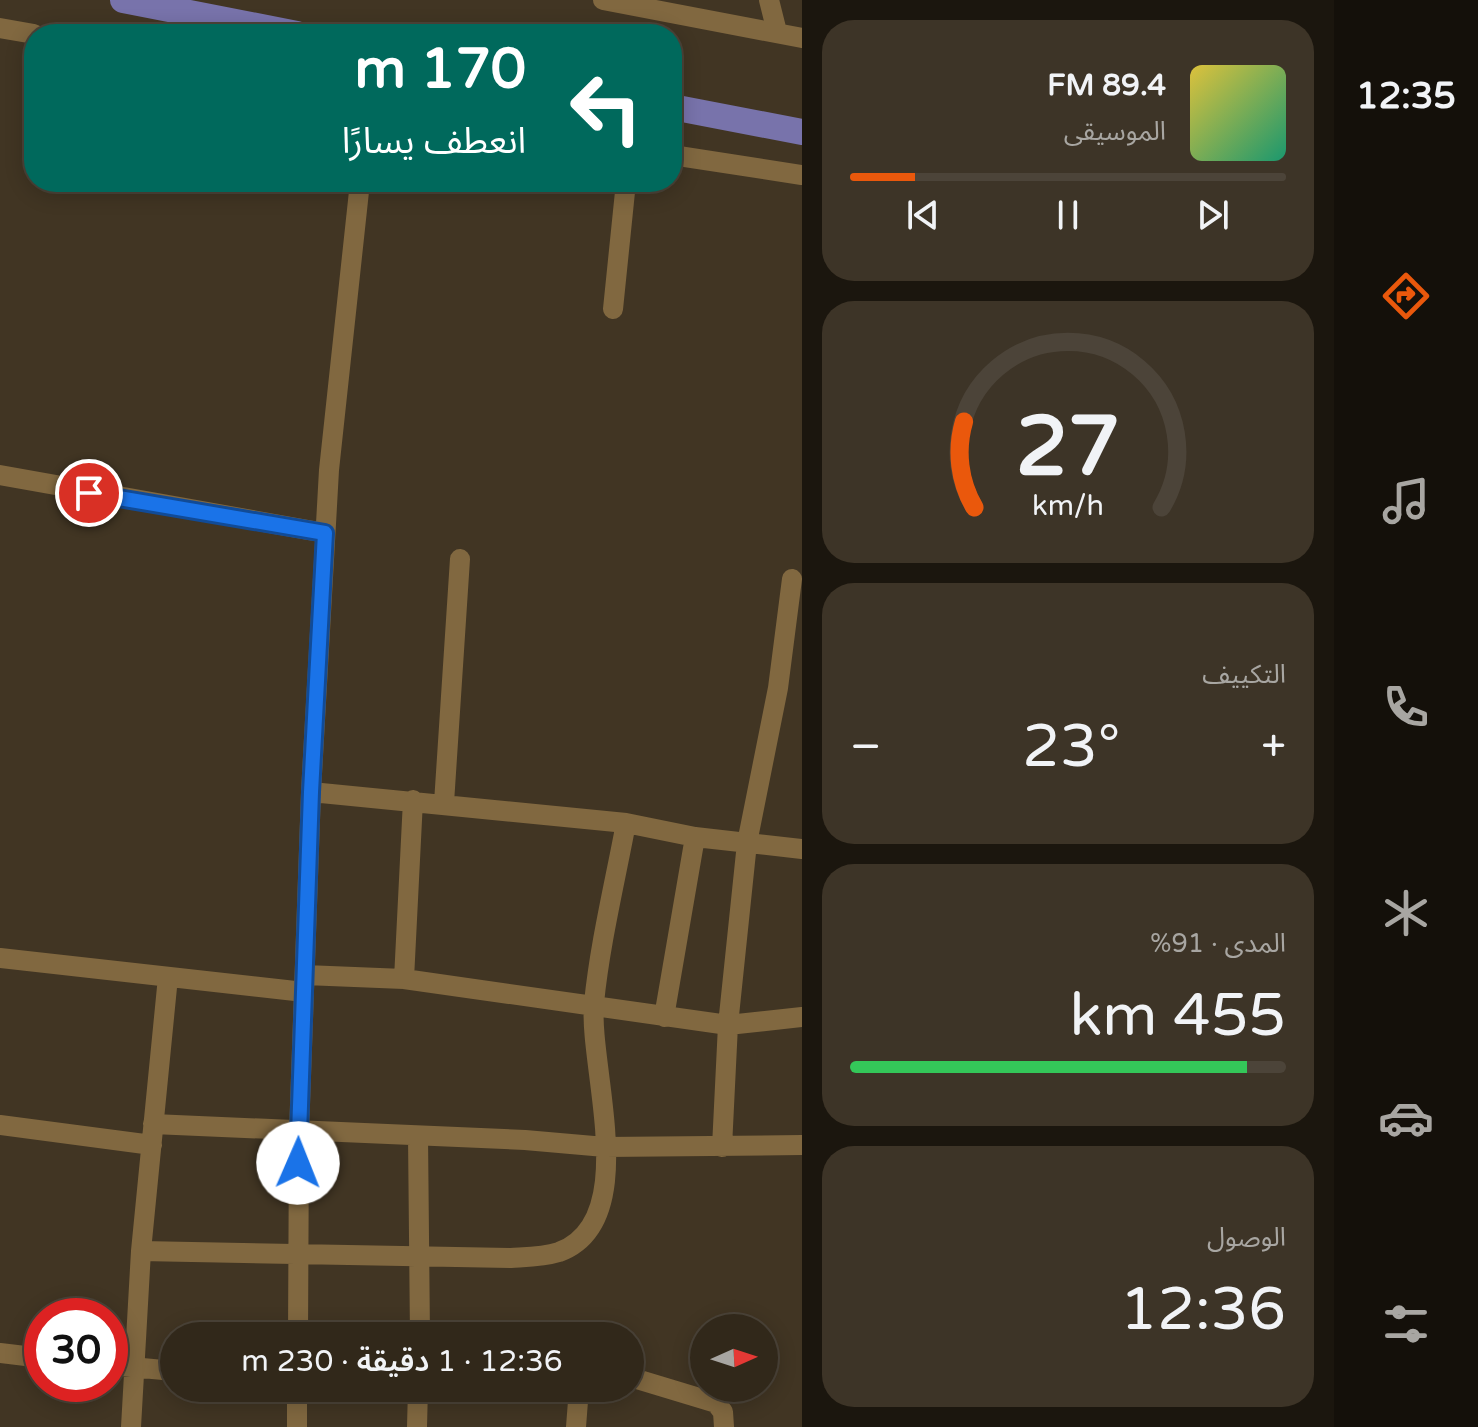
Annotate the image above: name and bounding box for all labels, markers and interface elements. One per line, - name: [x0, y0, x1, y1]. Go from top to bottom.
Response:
- text: 170 m: [355, 36, 526, 103]
- icon: left: [554, 56, 658, 160]
- text: 89.4 FM: [1047, 67, 1166, 104]
- text: 12:35: [1356, 75, 1456, 118]
- text: الموسيقى: [1064, 116, 1166, 147]
- text: انعطف يسارًا: [342, 120, 526, 163]
- icon: previous: [901, 193, 945, 237]
- icon: pause: [1046, 193, 1090, 237]
- icon: next: [1191, 193, 1235, 237]
- icon: directions: [1378, 268, 1434, 324]
- text: 27: [1016, 398, 1120, 498]
- pin: [55, 459, 123, 527]
- icon: arrive: [67, 471, 111, 515]
- icon: music: [1378, 473, 1434, 529]
- text: km/h: [1032, 489, 1104, 523]
- text: التكييف: [1202, 659, 1286, 690]
- icon: phone: [1378, 679, 1434, 735]
- text: 23°: [1022, 711, 1120, 783]
- text: −: [850, 721, 881, 774]
- text: +: [1261, 721, 1286, 774]
- icon: climate: [1378, 885, 1434, 941]
- text: المدى · 91%: [1150, 928, 1286, 959]
- text: 455 km: [1070, 980, 1286, 1052]
- icon: car: [1378, 1090, 1434, 1146]
- position arrow: [256, 1121, 340, 1205]
- text: الوصول: [1207, 1222, 1286, 1253]
- text: 12:36: [1120, 1274, 1286, 1346]
- icon: filters: [1378, 1296, 1434, 1352]
- speed limit sign: 30: [24, 1298, 128, 1402]
- north arrow: [690, 1314, 778, 1402]
- map controls: [690, 1314, 778, 1402]
- text: 12:36 · 1 دقيقة · 230 m: [241, 1343, 563, 1380]

